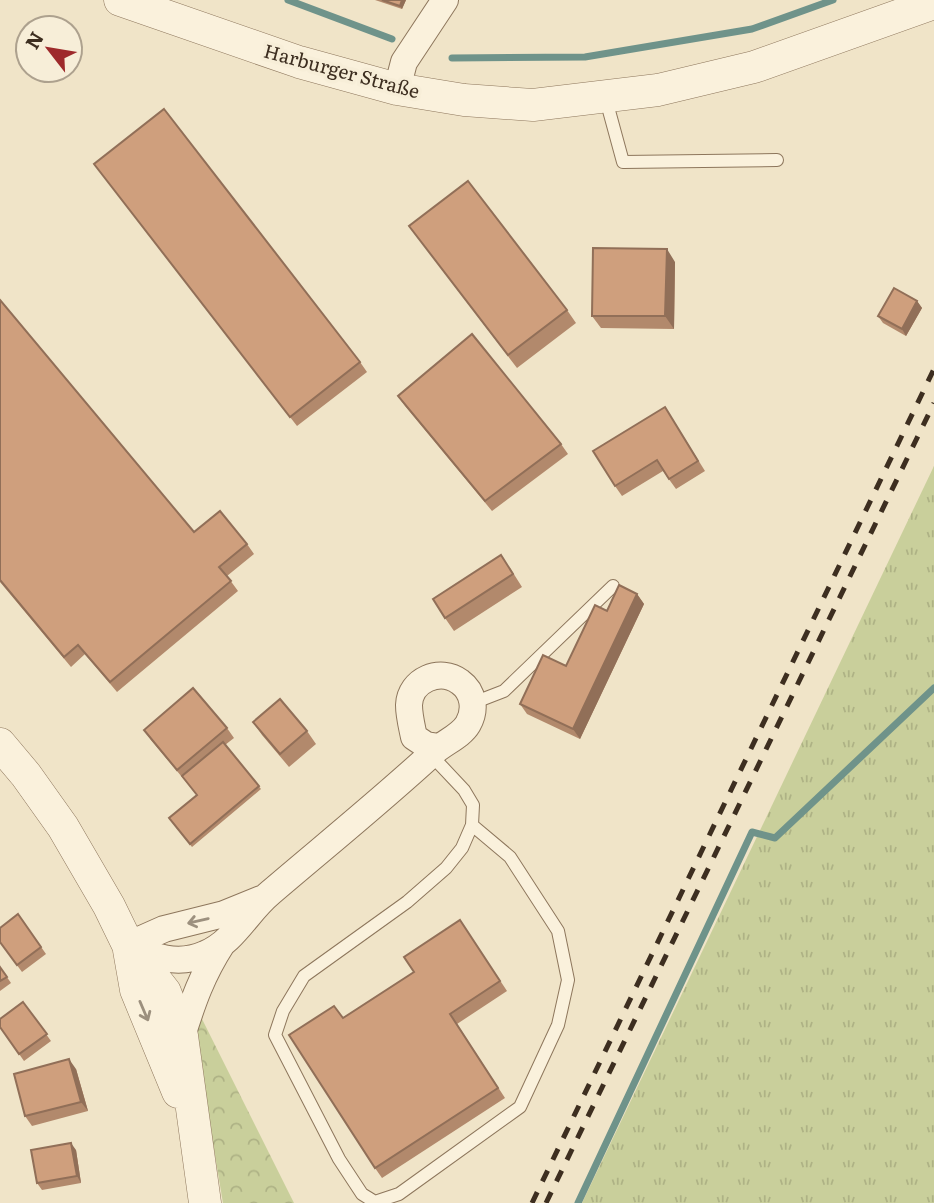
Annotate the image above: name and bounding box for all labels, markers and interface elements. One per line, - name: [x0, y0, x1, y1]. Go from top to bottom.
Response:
- north arrow: [14, 14, 84, 84]
- text: N: [17, 26, 50, 54]
- street label: Harburger Straße: [261, 36, 423, 104]
- one-way arrow: [187, 915, 210, 929]
- one-way arrow: [138, 1000, 151, 1021]

